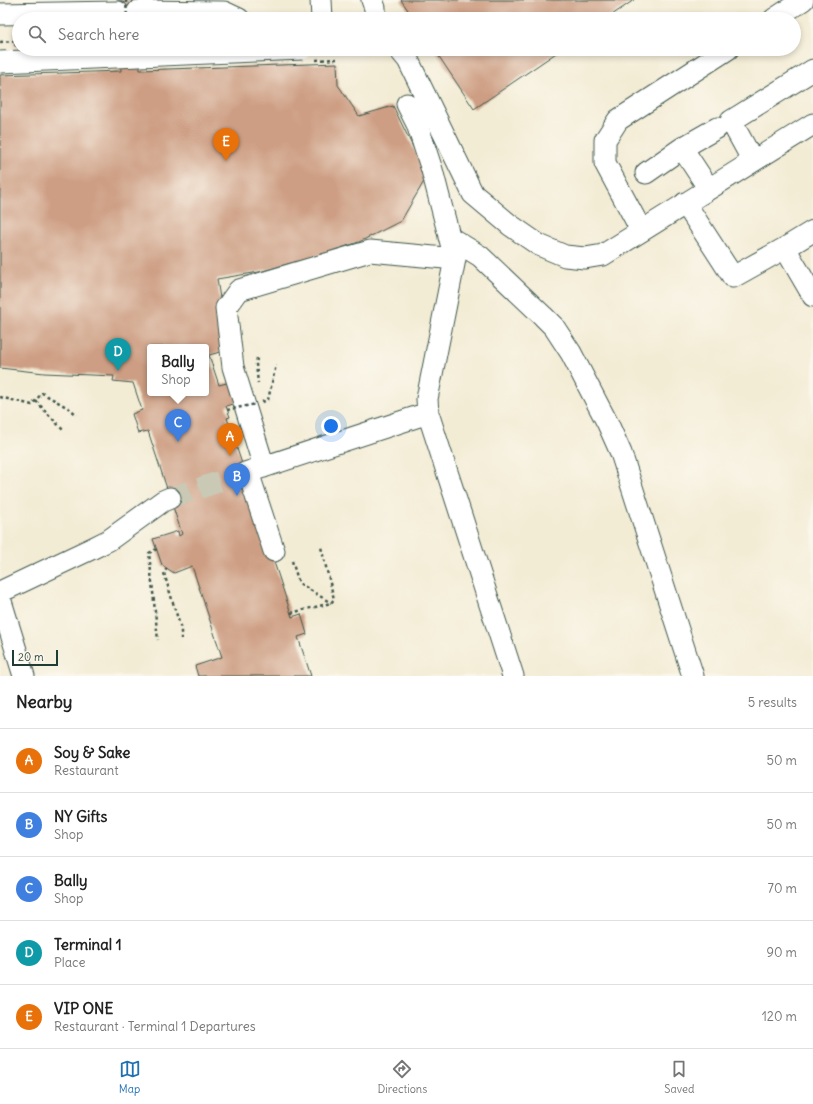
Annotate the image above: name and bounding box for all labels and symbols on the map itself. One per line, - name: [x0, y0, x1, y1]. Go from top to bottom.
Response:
- pin: E: [213, 128, 239, 161]
- pin: D: [105, 338, 131, 371]
- pin: C: [165, 409, 191, 442]
- your location: [321, 416, 341, 436]
- pin: A: [217, 423, 243, 456]
- pin: B: [224, 463, 250, 496]
- scale bar: [12, 648, 58, 667]

